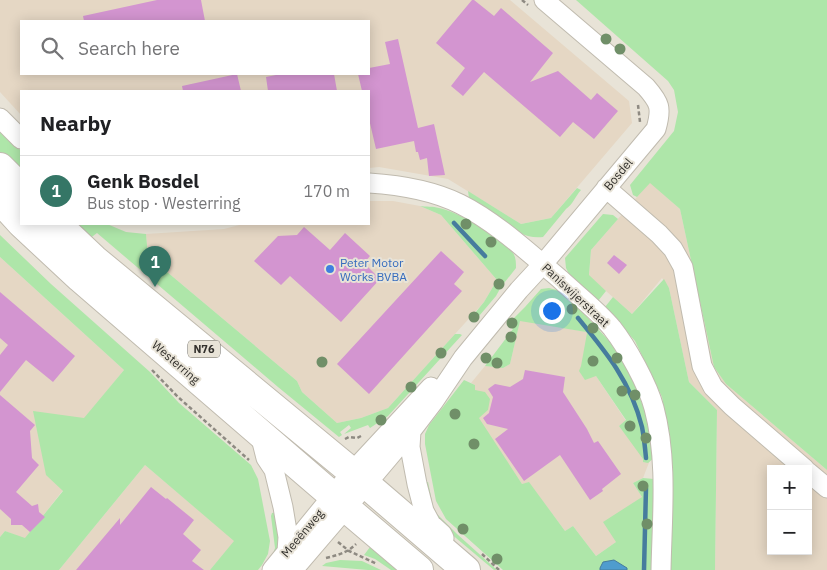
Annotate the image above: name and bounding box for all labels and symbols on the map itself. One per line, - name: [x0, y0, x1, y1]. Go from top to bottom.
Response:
- street label: Bosdel: [600, 155, 636, 193]
- pin: 1: [139, 246, 171, 287]
- place label: Peter Motor Works BVBA: [340, 255, 407, 284]
- street label: Paniswijerstraat: [539, 260, 613, 330]
- marker: Peter Motor Works BVBA: [324, 263, 336, 275]
- your location: [539, 298, 565, 324]
- street label: Westerring: [149, 337, 204, 387]
- road number: N76: [188, 340, 220, 358]
- street label: Meeënweg: [277, 505, 327, 560]

